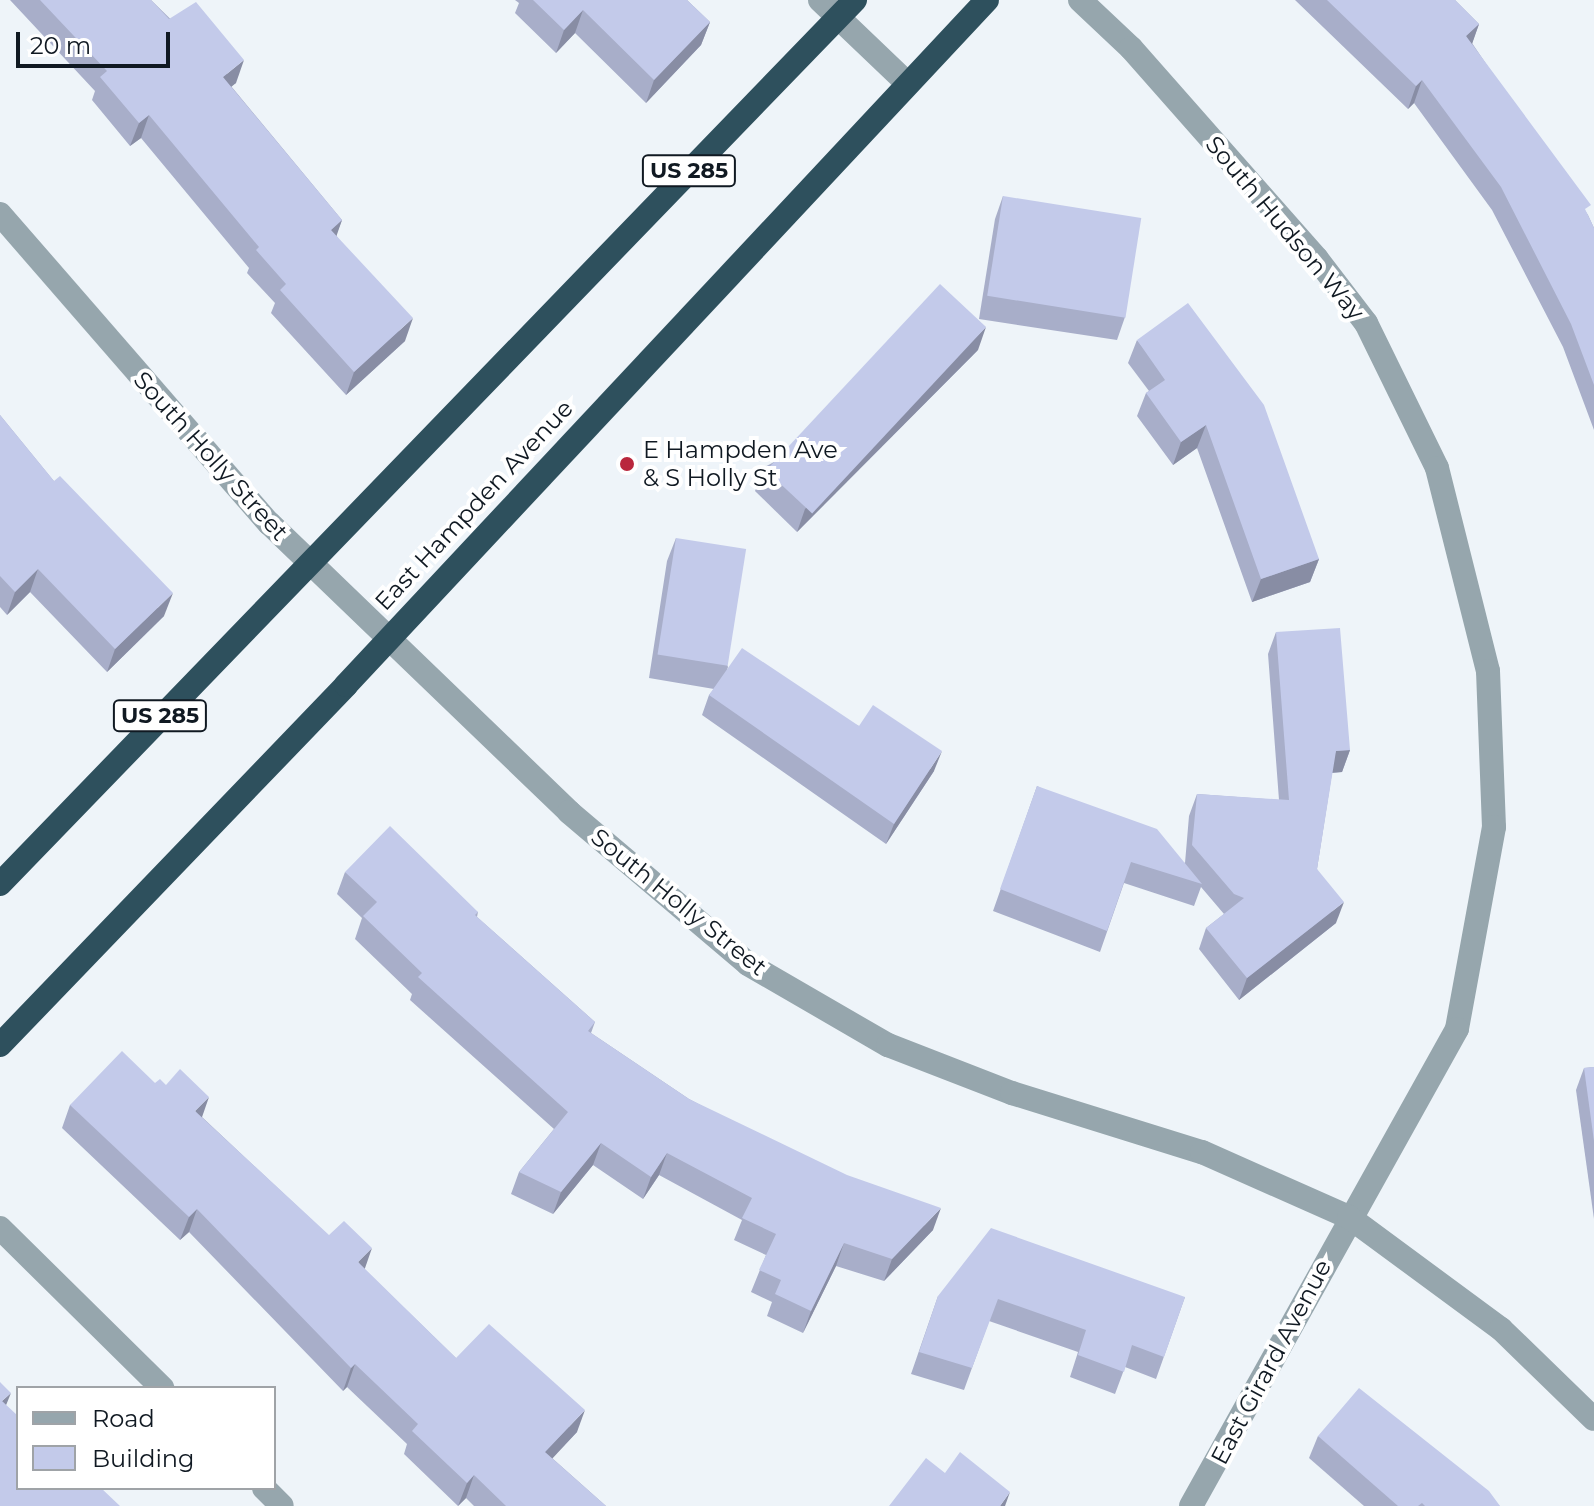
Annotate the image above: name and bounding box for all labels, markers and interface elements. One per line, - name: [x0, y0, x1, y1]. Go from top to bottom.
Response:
- scale bar: [20, 16, 174, 66]
- text: 20 m: [30, 31, 91, 60]
- street label: South Hudson Way: [1200, 130, 1370, 326]
- road number: US 285: [641, 153, 737, 189]
- street label: South Holly Street: [128, 366, 294, 546]
- street label: East Hampden Avenue: [369, 394, 579, 616]
- place label: E Hampden Ave & S Holly St: [643, 436, 838, 492]
- marker: E Hampden Ave & S Holly St: [618, 455, 636, 473]
- road number: US 285: [112, 698, 208, 734]
- street label: South Holly Street: [585, 822, 773, 982]
- street label: East Girard Avenue: [1205, 1255, 1337, 1469]
- legend: [16, 1386, 276, 1490]
- text: Road: [92, 1404, 155, 1433]
- text: Building: [92, 1444, 195, 1473]

